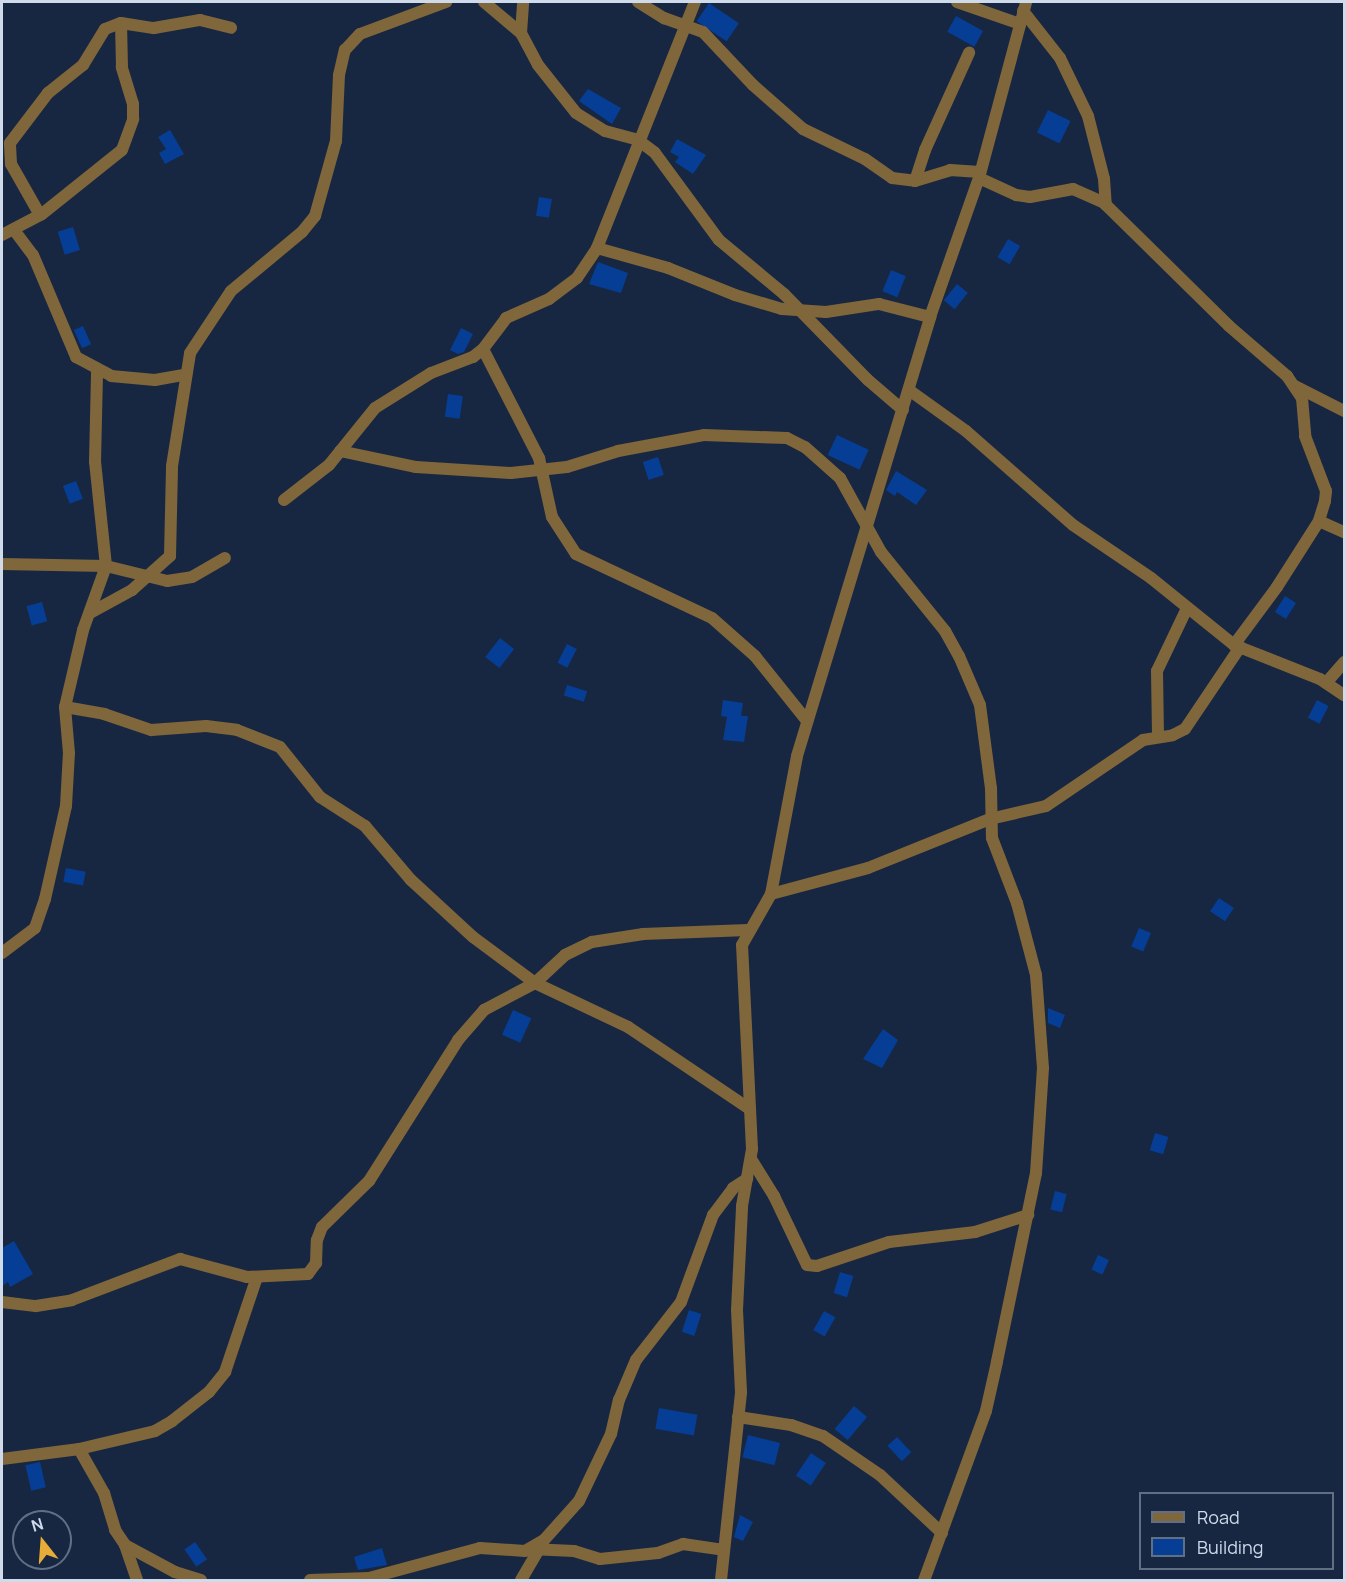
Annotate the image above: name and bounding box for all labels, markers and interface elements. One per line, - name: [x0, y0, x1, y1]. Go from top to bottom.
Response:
- legend: [1139, 1492, 1334, 1570]
- text: Road: [1197, 1505, 1240, 1529]
- north arrow: [12, 1510, 72, 1570]
- text: N: [29, 1512, 46, 1537]
- text: Building: [1197, 1535, 1263, 1559]

